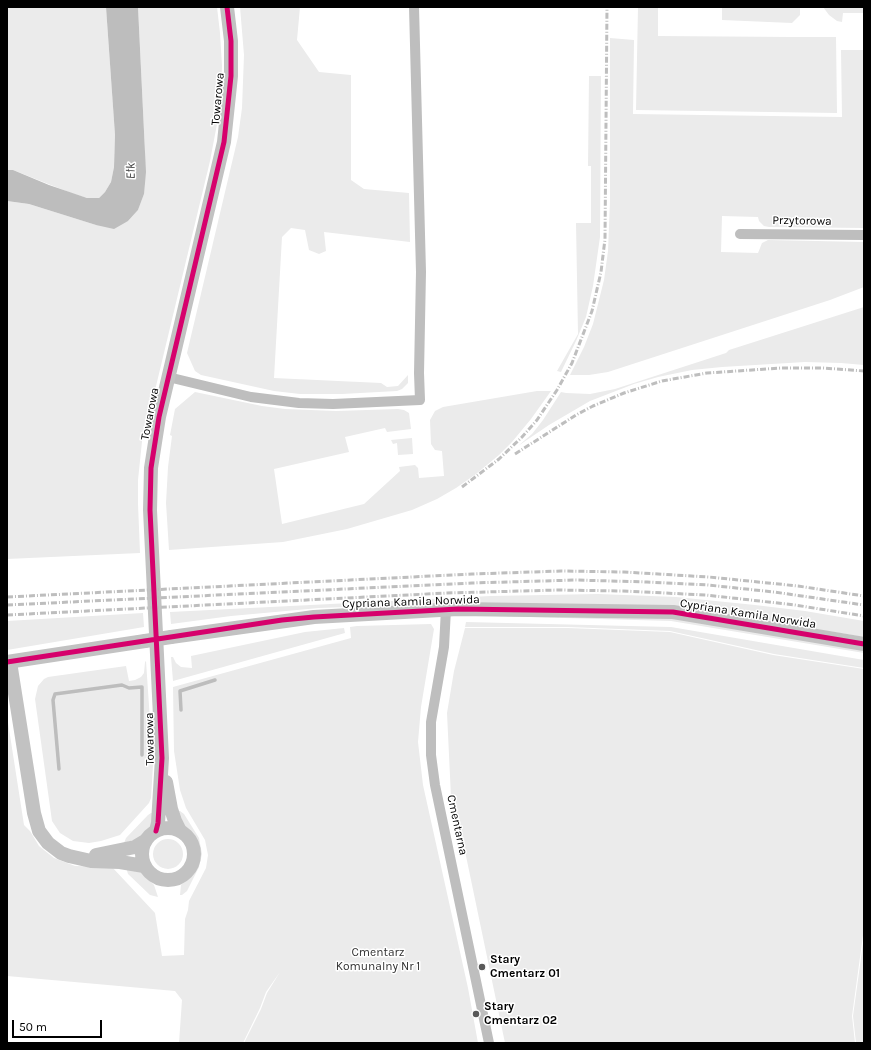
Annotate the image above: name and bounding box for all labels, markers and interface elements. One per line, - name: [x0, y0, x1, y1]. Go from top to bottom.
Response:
- street label: Towarowa: [209, 72, 227, 126]
- water label: Ełk: [123, 163, 139, 179]
- street label: Przytorowa: [772, 213, 832, 229]
- street label: Towarowa: [138, 387, 162, 441]
- street label: Cypriana Kamila Norwida: [342, 592, 480, 612]
- street label: Cypriana Kamila Norwida: [679, 596, 817, 632]
- street label: Towarowa: [142, 712, 158, 766]
- street label: Cmentarna: [444, 794, 470, 856]
- park label: Cmentarz Komunalny Nr 1: [336, 946, 420, 974]
- place label: Stary Cmentarz 01: [490, 953, 560, 981]
- marker: Stary Cmentarz 01: [477, 962, 487, 972]
- place label: Stary Cmentarz 02: [484, 1000, 557, 1028]
- marker: Stary Cmentarz 02: [471, 1009, 481, 1019]
- scale bar: [14, 1012, 104, 1038]
- text: 50 m: [19, 1020, 47, 1034]

